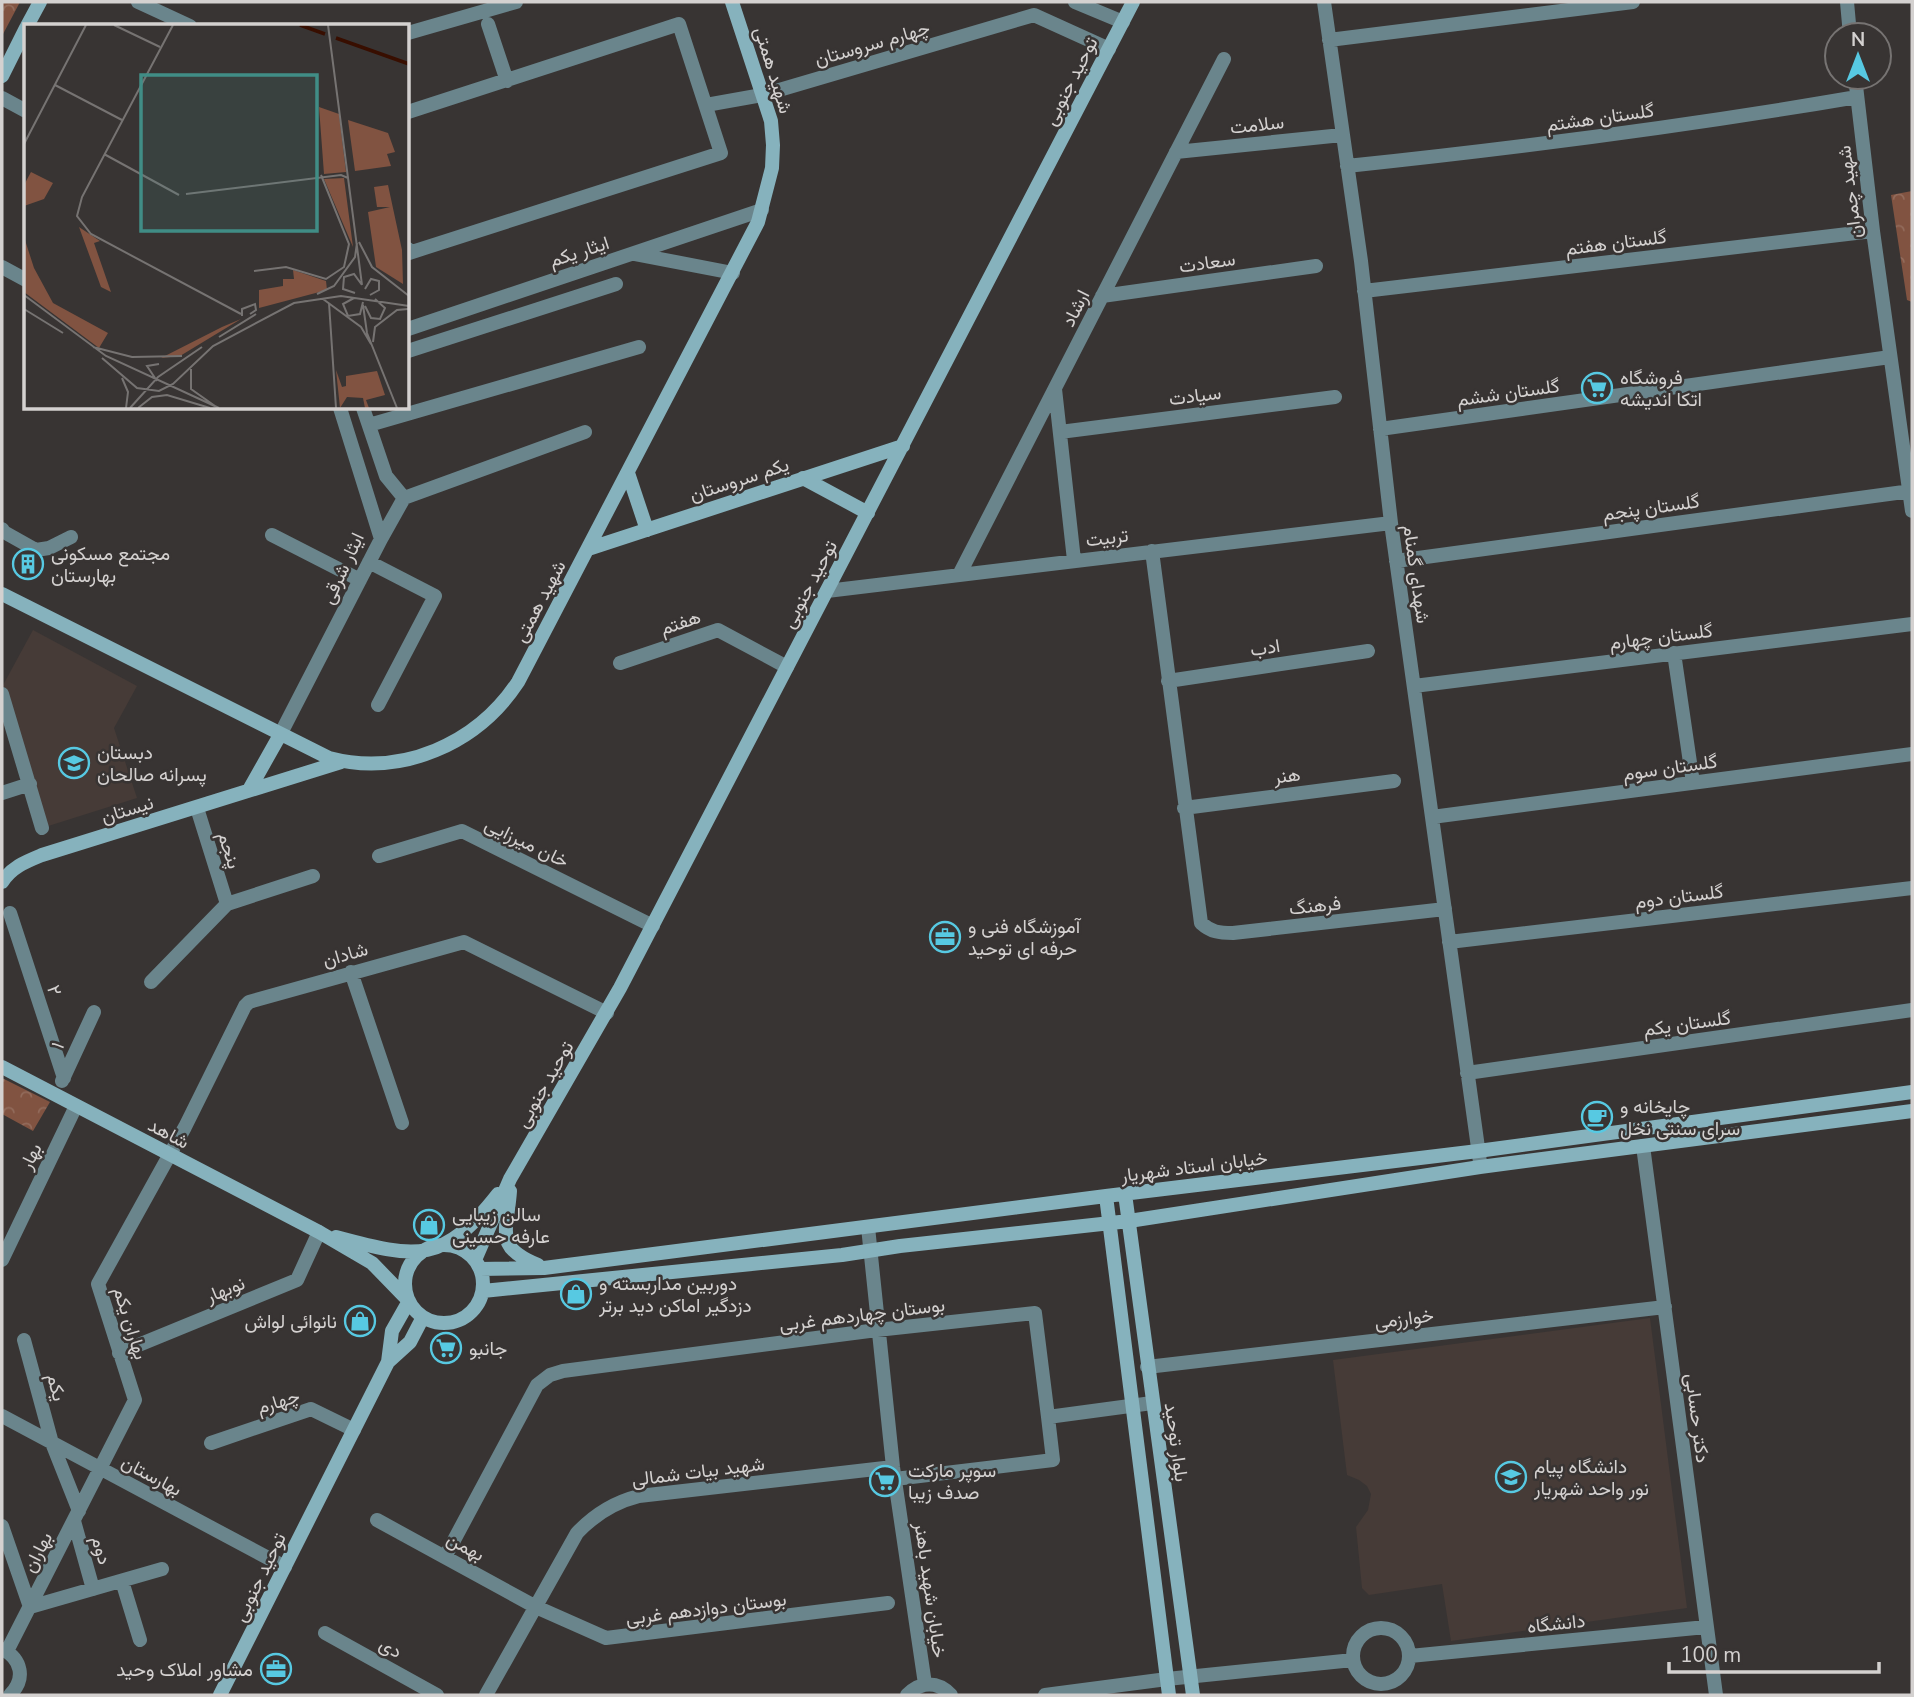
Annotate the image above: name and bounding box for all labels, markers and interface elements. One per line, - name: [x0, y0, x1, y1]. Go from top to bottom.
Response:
- street label: چهارم سروستان: [812, 15, 933, 73]
- north arrow: [1823, 21, 1893, 91]
- inset map: [24, 24, 410, 410]
- street label: شهید همتی: [748, 24, 799, 117]
- text: N: [1851, 27, 1865, 53]
- street label: توحید جنوبی: [1037, 33, 1104, 130]
- street label: گلستان هشتم: [1545, 98, 1656, 138]
- street label: سلامت: [1229, 109, 1285, 141]
- street label: شهید چمران: [1831, 144, 1869, 240]
- street label: گلستان هفتم: [1564, 224, 1668, 262]
- street label: ایثار یکم: [546, 230, 613, 274]
- street label: سعادت: [1177, 246, 1237, 280]
- street label: ارشاد: [1056, 285, 1096, 332]
- place label: فروشگاه اتکا اندیشه: [1620, 365, 1702, 413]
- supermarket icon: فروشگاه اتکا اندیشه: [1580, 371, 1614, 405]
- street label: گلستان ششم: [1455, 373, 1561, 413]
- street label: سیادت: [1167, 380, 1223, 412]
- street label: یکم سروستان: [686, 452, 792, 508]
- street label: گلستان پنجم: [1601, 488, 1701, 528]
- street label: تربیت: [1084, 522, 1130, 554]
- street label: شهدای گمنام: [1396, 523, 1436, 625]
- street label: ایثار شرقی: [315, 528, 371, 608]
- street label: توحید جنوبی: [776, 536, 844, 633]
- place label: مجتمع مسکونی بهارستان: [51, 541, 170, 589]
- building icon: مجتمع مسکونی بهارستان: [11, 547, 45, 581]
- street label: شهید همتی: [507, 556, 572, 647]
- street label: هفتم: [656, 604, 704, 642]
- street label: گلستان چهارم: [1608, 618, 1714, 656]
- street label: ادب: [1248, 633, 1282, 663]
- place label: دبستان پسرانه صالحان: [97, 740, 207, 788]
- school or university icon: دبستان پسرانه صالحان: [57, 746, 91, 780]
- street label: گلستان سوم: [1621, 748, 1719, 787]
- street label: هنر: [1271, 761, 1302, 791]
- street label: نيستان: [98, 790, 157, 830]
- street label: خان میرزایی: [480, 811, 573, 874]
- street label: پنجم: [211, 829, 247, 872]
- street label: گلستان دوم: [1633, 879, 1725, 915]
- street label: فرهنگ: [1288, 890, 1342, 922]
- place label: آموزشگاه فنی و حرفه ای توحید: [968, 914, 1082, 962]
- office icon: آموزشگاه فنی و حرفه ای توحید: [928, 920, 962, 954]
- street label: شادان: [319, 936, 371, 974]
- street label: ۲: [40, 982, 68, 999]
- street label: گلستان یکم: [1642, 1005, 1733, 1043]
- street label: توحید جنوبی: [510, 1036, 580, 1133]
- street label: ۱: [45, 1037, 71, 1053]
- place label: چایخانه و سرای سنتی نخل: [1620, 1094, 1740, 1142]
- cafe icon: چایخانه و سرای سنتی نخل: [1580, 1100, 1614, 1134]
- street label: شاهد: [143, 1112, 194, 1156]
- street label: بهار: [13, 1139, 48, 1175]
- street label: خیابان استاد شهریار: [1118, 1145, 1269, 1189]
- place label: سالن زیبایی عارفه حسینی: [452, 1202, 550, 1250]
- shop icon: سالن زیبایی عارفه حسینی: [412, 1208, 446, 1242]
- street label: نوبهار: [201, 1270, 249, 1310]
- place label: دوربین مداربسته و دزدگیر اماکن دید برتر: [598, 1271, 752, 1319]
- shop icon: دوربین مداربسته و دزدگیر اماکن دید برتر: [559, 1277, 593, 1311]
- street label: بهاران یکم: [107, 1284, 153, 1363]
- street label: بوستان چهاردهم غربی: [778, 1292, 947, 1338]
- street label: خوارزمی: [1373, 1302, 1435, 1336]
- shop icon: نانوائی لواش: [343, 1304, 377, 1338]
- place label: نانوائی لواش: [245, 1309, 337, 1335]
- supermarket icon: جانبو: [429, 1331, 463, 1365]
- place label: جانبو: [469, 1336, 507, 1362]
- street label: یکم: [40, 1371, 72, 1404]
- street label: دکتر حسابی: [1679, 1372, 1715, 1464]
- street label: چهارم: [254, 1383, 303, 1421]
- street label: بلوار توحید: [1158, 1401, 1194, 1484]
- street label: بهارستان: [117, 1449, 186, 1503]
- street label: شهید بیات شمالی: [630, 1451, 766, 1493]
- place label: دانشگاه پیام نور واحد شهریار: [1533, 1454, 1649, 1502]
- place label: سوپر مارکت صدف زیبا: [908, 1458, 996, 1506]
- school or university icon: دانشگاه پیام نور واحد شهریار: [1494, 1460, 1528, 1494]
- supermarket icon: سوپر مارکت صدف زیبا: [868, 1464, 902, 1498]
- street label: خیابان شهید باهنر: [907, 1520, 952, 1660]
- street label: بهمن: [442, 1526, 489, 1568]
- street label: بهاران: [17, 1528, 59, 1577]
- street label: توحید جنوبی: [227, 1528, 293, 1626]
- street label: دوم: [85, 1533, 118, 1568]
- street label: بوستان دوازدهم غربی: [624, 1586, 788, 1632]
- street label: دانشگاه: [1526, 1608, 1587, 1640]
- scale bar: [1669, 1630, 1879, 1674]
- street label: دی: [374, 1631, 407, 1665]
- text: 100 m: [1680, 1641, 1741, 1669]
- office icon: مشاور املاک وحید: [259, 1652, 293, 1686]
- place label: مشاور املاک وحید: [116, 1657, 253, 1683]

